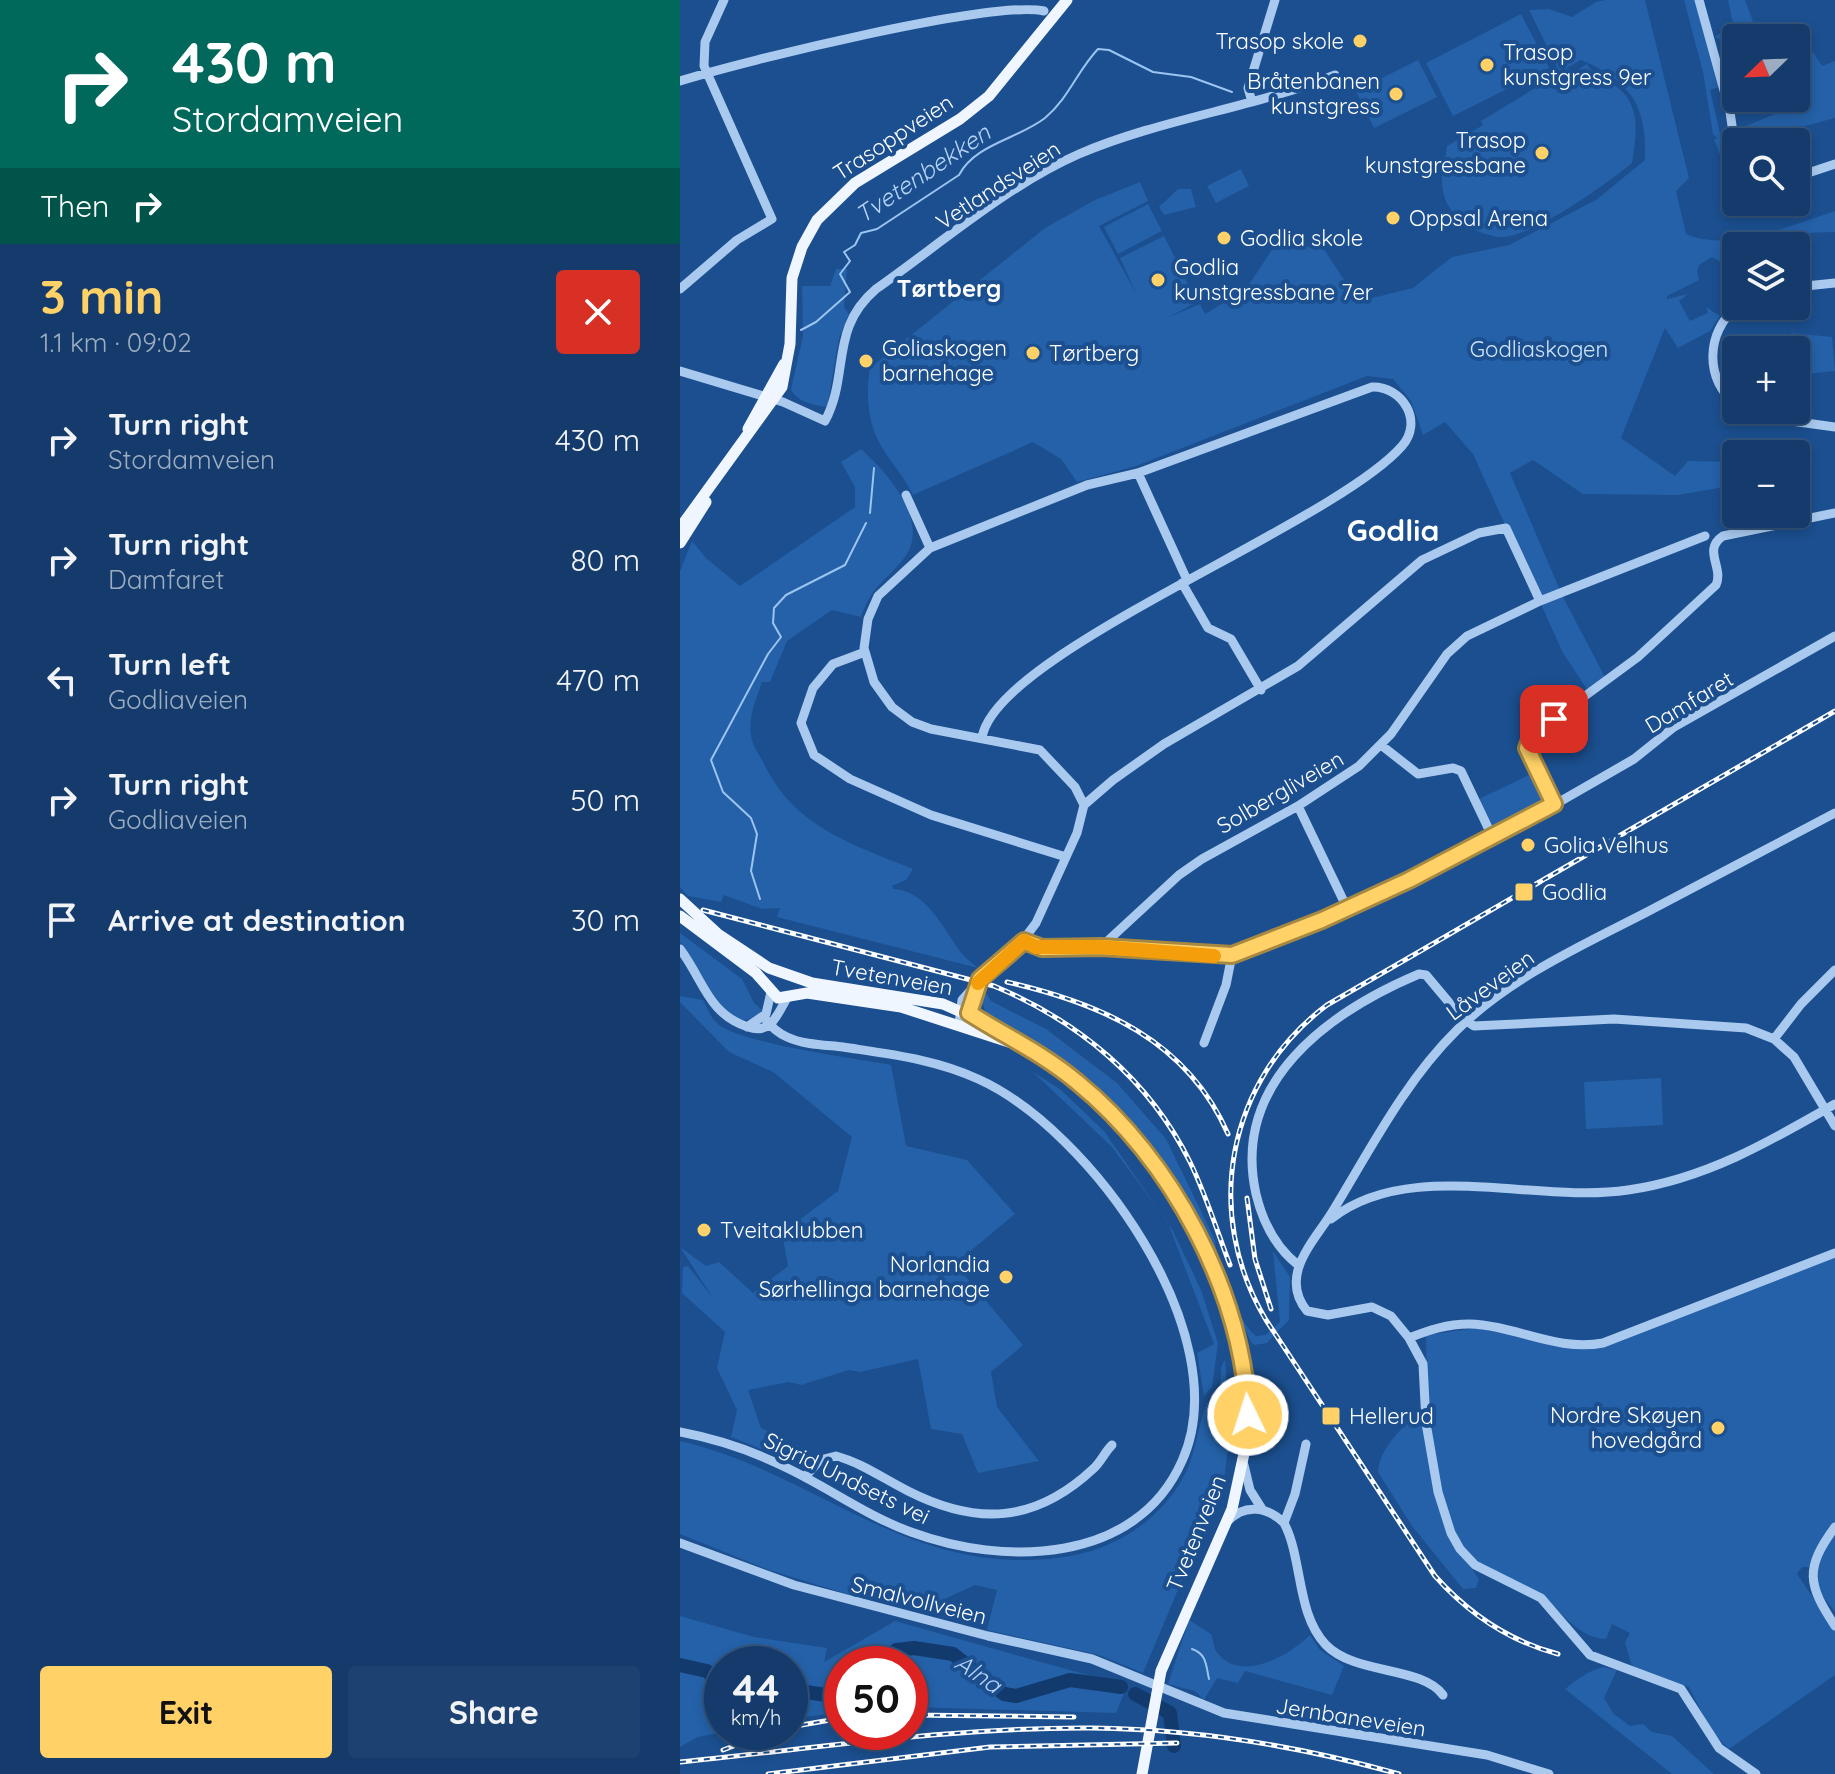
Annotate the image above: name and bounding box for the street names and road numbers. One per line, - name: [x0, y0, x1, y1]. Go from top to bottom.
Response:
- street label: Trasoppveien: [828, 88, 958, 186]
- street label: Vetlandsveien: [931, 134, 1065, 236]
- street label: Damfaret: [1640, 665, 1738, 739]
- street label: Solbergliveien: [1212, 744, 1348, 840]
- street label: Låveveien: [1440, 944, 1540, 1026]
- street label: Tvetenveien: [829, 953, 955, 1001]
- street label: Sigrid Undsets vei: [760, 1426, 934, 1530]
- street label: Tvetenveien: [1160, 1471, 1232, 1595]
- street label: Smalvollveien: [848, 1570, 990, 1630]
- street label: Jernbaneveien: [1274, 1691, 1428, 1743]

